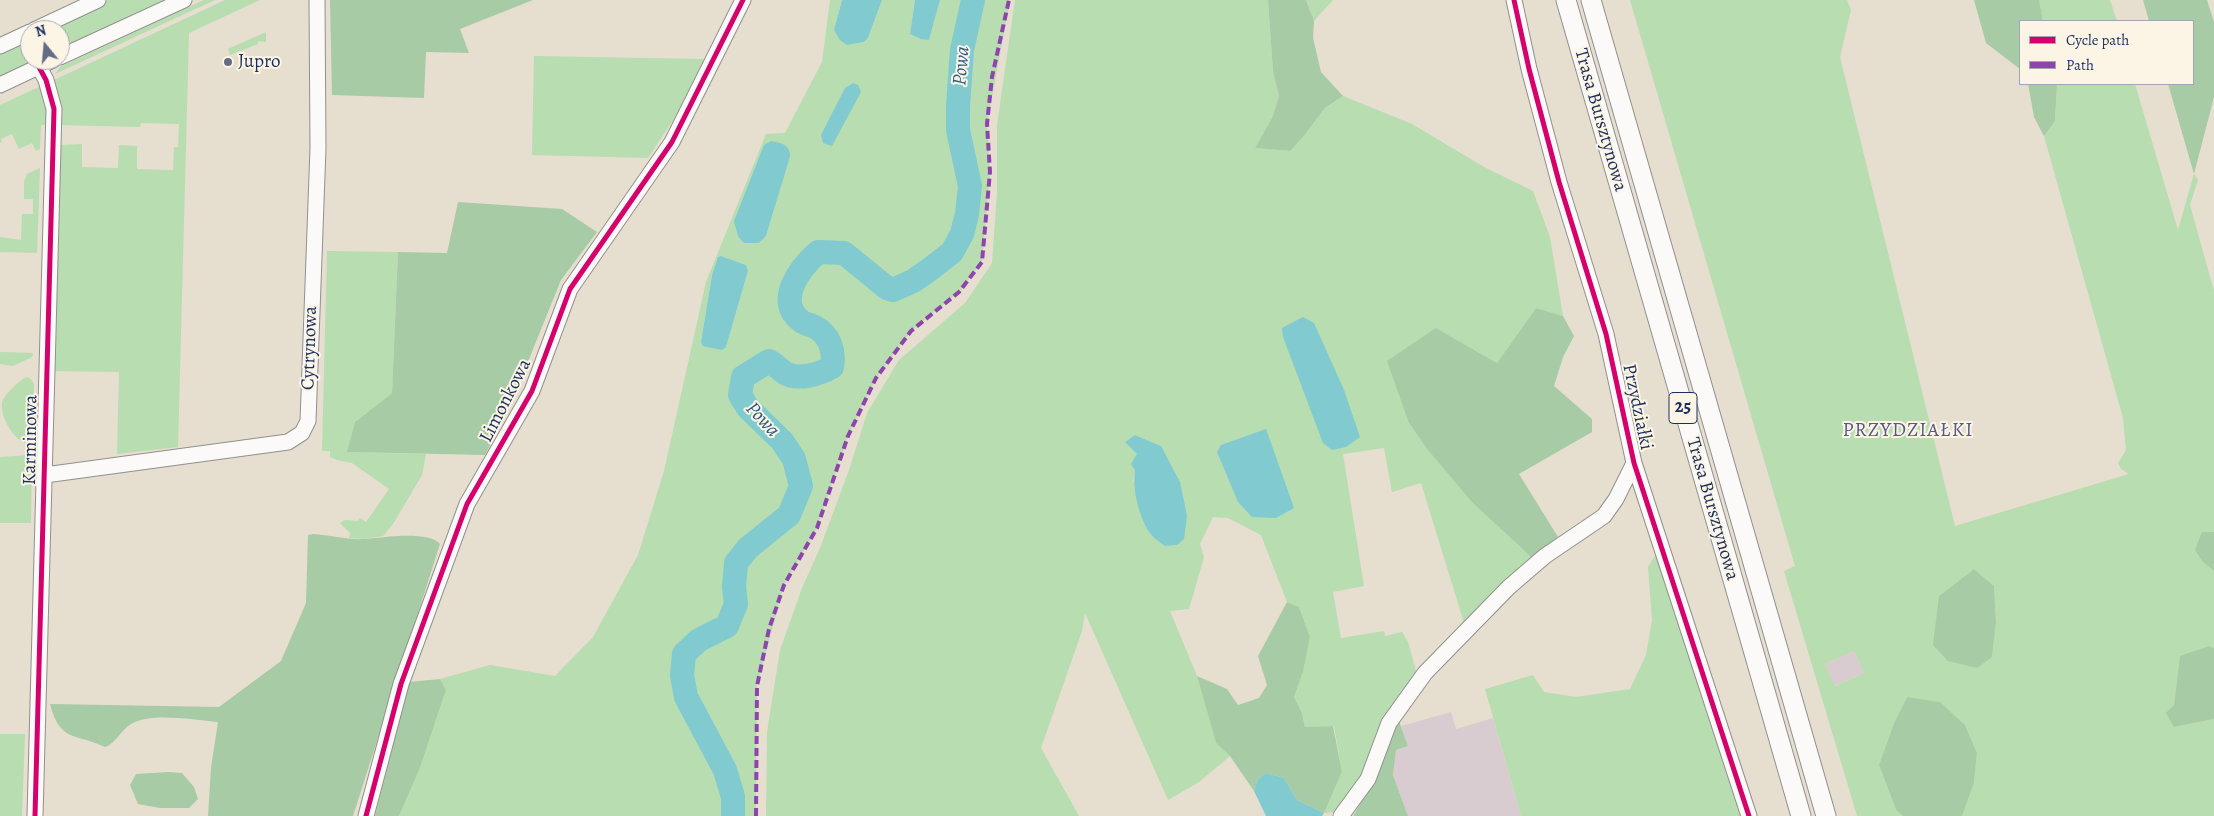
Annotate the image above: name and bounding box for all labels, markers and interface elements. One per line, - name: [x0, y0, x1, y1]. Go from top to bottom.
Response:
- north arrow: [20, 20, 70, 70]
- legend: [2019, 20, 2194, 85]
- text: N: [33, 21, 48, 42]
- text: Cycle path: [2066, 30, 2129, 50]
- water label: Powa: [948, 45, 976, 87]
- street label: Trasa Bursztynowa: [1569, 46, 1631, 194]
- place label: Jupro: [238, 51, 281, 73]
- text: Path: [2066, 55, 2094, 75]
- marker: Jupro: [222, 56, 234, 68]
- street label: Cytrynowa: [297, 306, 323, 390]
- street label: Limonkowa: [475, 355, 537, 447]
- street label: Przydziałki: [1617, 362, 1657, 452]
- road number: 25: [1669, 392, 1697, 423]
- street label: Karminowa: [19, 395, 43, 485]
- water label: Powa: [740, 397, 784, 443]
- district label: PRZYDZIAŁKI: [1841, 419, 1975, 443]
- street label: Trasa Bursztynowa: [1681, 435, 1743, 583]

